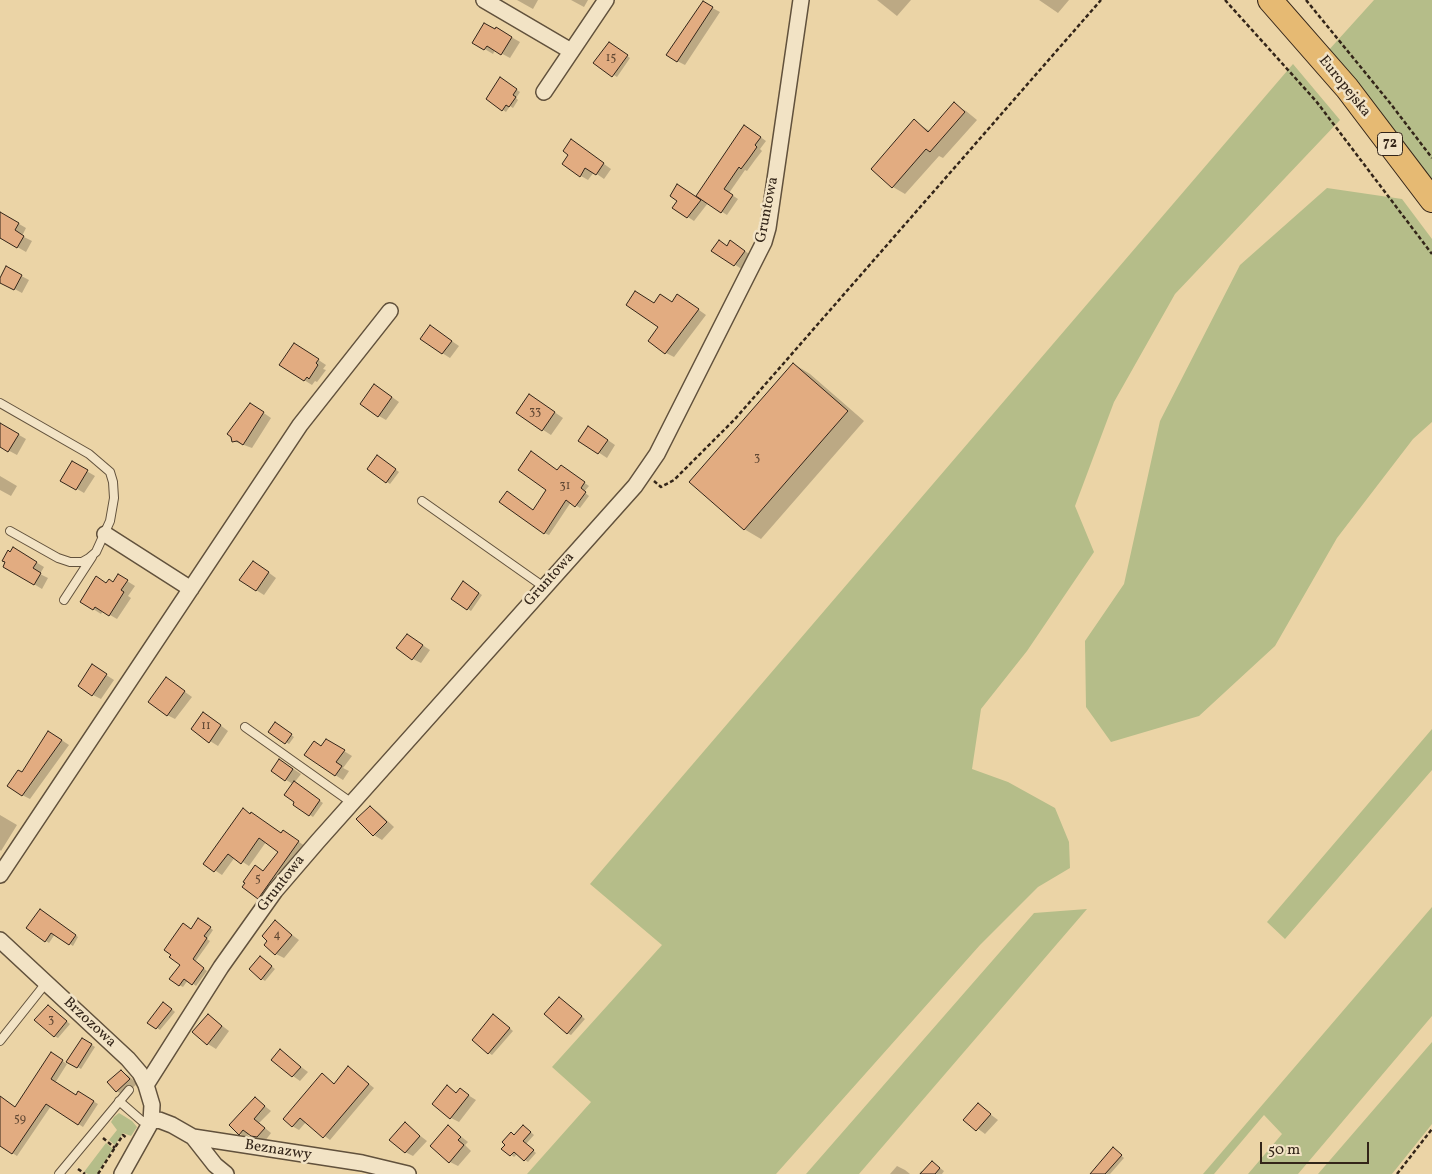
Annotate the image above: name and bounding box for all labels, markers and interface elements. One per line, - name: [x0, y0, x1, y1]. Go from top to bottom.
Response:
- house number: 15: [606, 52, 616, 66]
- street label: Europejska: [1314, 53, 1374, 121]
- road number: 72: [1378, 132, 1402, 156]
- street label: Gruntowa: [753, 176, 783, 244]
- house number: 33: [529, 406, 541, 420]
- house number: 3: [754, 452, 760, 466]
- house number: 31: [560, 480, 570, 494]
- street label: Gruntowa: [521, 549, 579, 611]
- house number: 11: [201, 720, 211, 734]
- street label: Gruntowa: [254, 852, 310, 916]
- house number: 5: [255, 873, 261, 887]
- house number: 4: [273, 929, 281, 943]
- street label: Brzozowa: [59, 994, 119, 1052]
- house number: 3: [48, 1014, 54, 1028]
- house number: 59: [14, 1113, 26, 1127]
- scale bar: [1262, 1132, 1371, 1164]
- street label: Beznazwy: [243, 1137, 313, 1165]
- text: 50 m: [1268, 1140, 1300, 1161]

